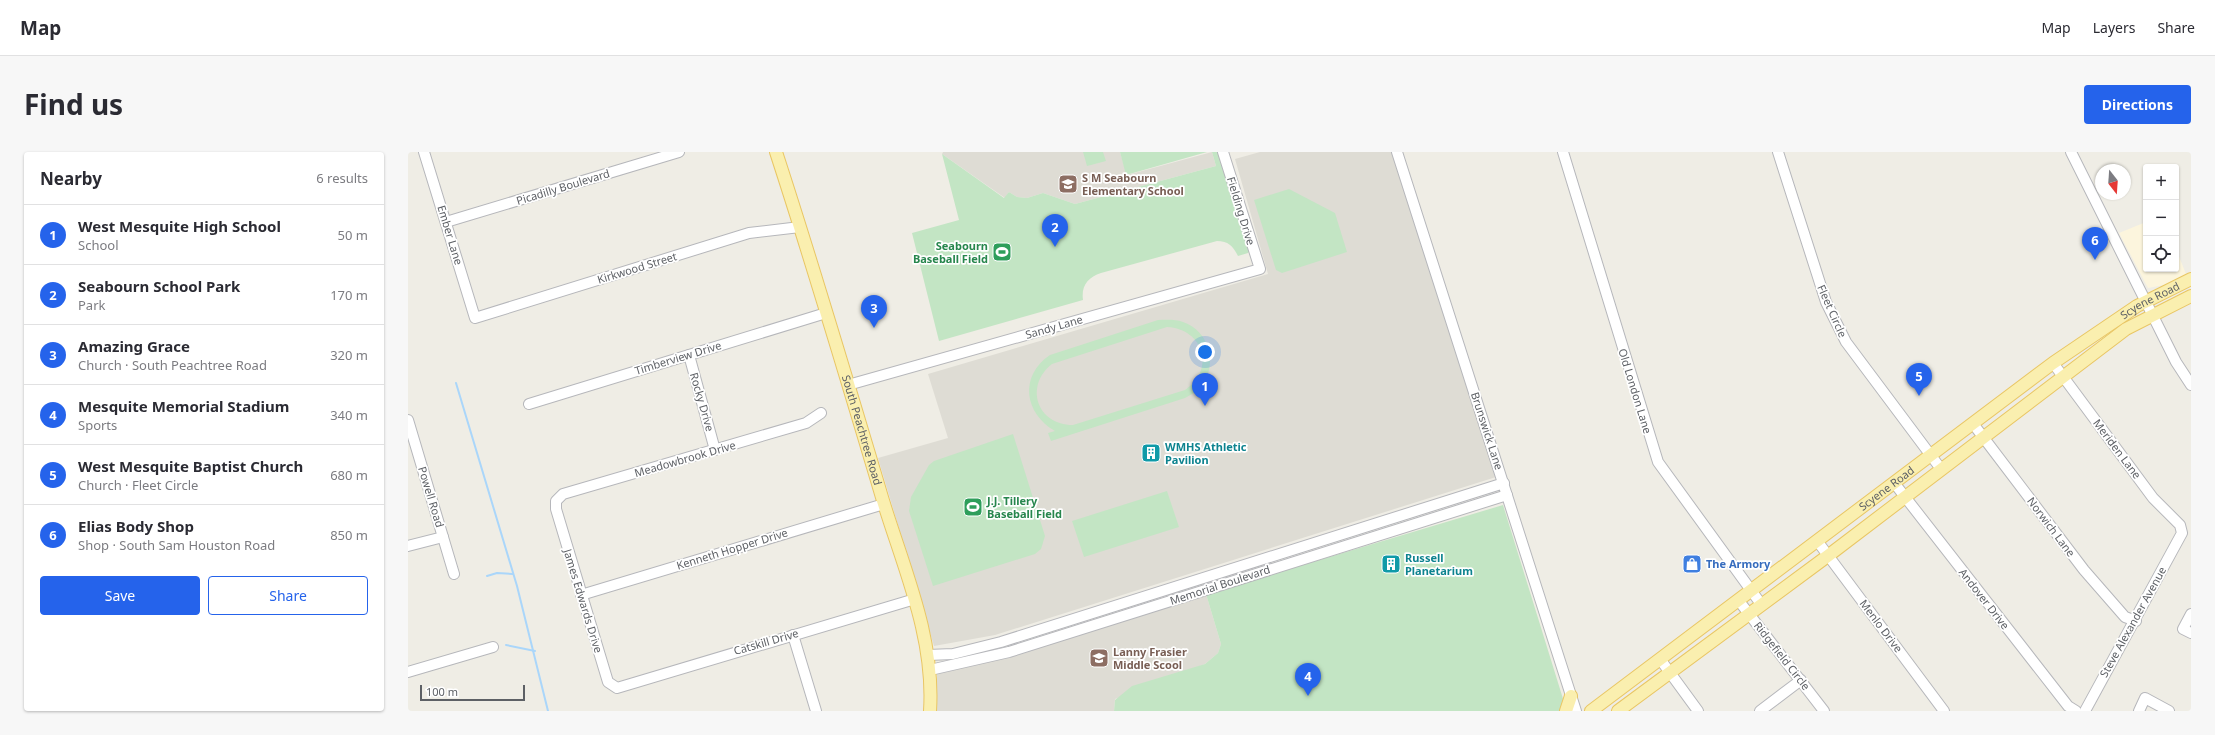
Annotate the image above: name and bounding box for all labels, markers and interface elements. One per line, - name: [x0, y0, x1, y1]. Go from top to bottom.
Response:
- text: Map: [20, 15, 61, 41]
- text: Map: [2042, 18, 2071, 37]
- text: Layers: [2093, 18, 2135, 37]
- text: Share: [2157, 18, 2195, 37]
- text: Find us: [24, 85, 123, 123]
- button: Directions: [2084, 85, 2191, 124]
- north arrow: [2095, 164, 2131, 200]
- map controls: [2143, 164, 2179, 272]
- button: +: [2143, 164, 2179, 200]
- street label: Picadilly Boulevard: [514, 165, 611, 208]
- text: Nearby: [40, 167, 102, 190]
- text: 6 results: [316, 169, 368, 187]
- place label: S M Seabourn Elementary School: [1082, 170, 1184, 198]
- school or university icon: S M Seabourn Elementary School: [1057, 173, 1079, 195]
- street label: Fielding Drive: [1224, 175, 1259, 247]
- button: −: [2143, 200, 2179, 236]
- street label: Ember Lane: [434, 203, 467, 267]
- pin: 2: [1042, 214, 1068, 247]
- text: West Mesquite High School: [78, 216, 281, 236]
- text: 1: [49, 226, 57, 244]
- text: 50 m: [338, 226, 368, 244]
- pin: 6: [2082, 227, 2108, 260]
- text: School: [78, 236, 119, 254]
- button: locate: [2143, 236, 2179, 272]
- place label: Seabourn Baseball Field: [913, 238, 988, 266]
- sports icon: Seabourn Baseball Field: [991, 241, 1013, 263]
- street label: Kirkwood Street: [595, 248, 678, 287]
- text: Seabourn School Park: [78, 276, 240, 296]
- street label: Scyene Road: [2117, 278, 2182, 322]
- street label: Fleet Circle: [1814, 282, 1851, 340]
- text: 2: [49, 286, 57, 304]
- text: 170 m: [330, 286, 368, 304]
- pin: 3: [861, 295, 887, 328]
- text: Park: [78, 296, 105, 314]
- street label: Sandy Lane: [1023, 311, 1084, 342]
- text: Amazing Grace: [78, 336, 190, 356]
- street label: Timberview Drive: [633, 337, 723, 378]
- your location: [1195, 342, 1215, 362]
- text: 3: [49, 346, 57, 364]
- text: 320 m: [330, 346, 368, 364]
- street label: Old London Lane: [1615, 346, 1656, 435]
- text: Church · South Peachtree Road: [78, 356, 267, 374]
- pin: 5: [1906, 363, 1932, 396]
- street label: Rocky Drive: [687, 371, 718, 433]
- street label: South Peachtree Road: [839, 373, 886, 487]
- pin: 1: [1192, 373, 1218, 406]
- street label: Brunswick Lane: [1468, 390, 1507, 472]
- text: Mesquite Memorial Stadium: [78, 396, 289, 416]
- text: 4: [49, 406, 57, 424]
- text: 340 m: [330, 406, 368, 424]
- text: Sports: [78, 416, 117, 434]
- street label: Meriden Lane: [2090, 416, 2145, 482]
- street label: Meadowbrook Drive: [633, 437, 737, 480]
- place label: WMHS Athletic Pavilion: [1165, 439, 1247, 467]
- building icon: WMHS Athletic Pavilion: [1140, 442, 1162, 464]
- text: West Mesquite Baptist Church: [78, 456, 303, 476]
- street label: Scyene Road: [1856, 462, 1917, 514]
- street label: Powell Road: [415, 465, 448, 529]
- text: 5: [49, 466, 57, 484]
- text: 680 m: [330, 466, 368, 484]
- text: Church · Fleet Circle: [78, 476, 198, 494]
- place label: J.J. Tillery Baseball Field: [986, 493, 1062, 521]
- street label: Norwich Lane: [2024, 494, 2079, 560]
- sports icon: J.J. Tillery Baseball Field: [962, 496, 984, 518]
- text: Elias Body Shop: [78, 516, 194, 536]
- street label: Kenneth Hopper Drive: [674, 524, 789, 573]
- text: 6: [49, 526, 57, 544]
- text: 850 m: [330, 526, 368, 544]
- text: Shop · South Sam Houston Road: [78, 536, 275, 554]
- street label: James Edwards Drive: [560, 546, 606, 655]
- place label: Russell Planetarium: [1405, 550, 1473, 578]
- building icon: Russell Planetarium: [1380, 553, 1402, 575]
- shop icon: The Armory: [1681, 553, 1703, 575]
- place label: The Armory: [1706, 556, 1771, 571]
- street label: Memorial Boulevard: [1168, 561, 1272, 608]
- street label: Steve Alexander Avenue: [2096, 564, 2169, 680]
- street label: Andover Drive: [1956, 565, 2013, 632]
- button: Save: [40, 576, 200, 615]
- button: Share: [208, 576, 368, 615]
- street label: Menlo Drive: [1857, 596, 1906, 655]
- street label: Ridgefield Circle: [1751, 618, 1814, 693]
- street label: Catskill Drive: [732, 625, 800, 658]
- place label: Lanny Frasier Middle Scool: [1113, 644, 1187, 672]
- school or university icon: Lanny Frasier Middle Scool: [1088, 647, 1110, 669]
- pin: 4: [1295, 663, 1321, 696]
- scale bar: [420, 683, 525, 702]
- text: 100 m: [426, 684, 458, 699]

